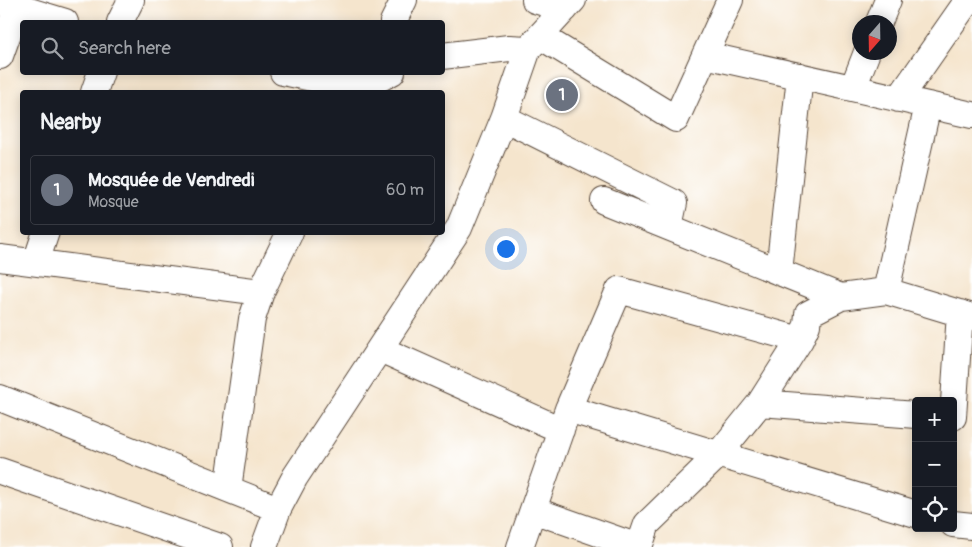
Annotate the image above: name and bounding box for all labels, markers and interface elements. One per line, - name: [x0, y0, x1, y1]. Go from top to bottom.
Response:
- north arrow: [852, 15, 897, 60]
- search box: [20, 20, 445, 75]
- icon: search: [38, 34, 66, 62]
- text: Search here: [78, 36, 171, 60]
- pin: 1: [546, 76, 578, 114]
- text: Nearby: [40, 109, 101, 136]
- text: Mosquée de Vendredi: [88, 168, 254, 192]
- text: 1: [54, 180, 60, 200]
- text: 60 m: [386, 180, 424, 200]
- text: Mosque: [88, 192, 139, 212]
- your location: [493, 236, 519, 262]
- map controls: [912, 397, 957, 532]
- button: +: [912, 397, 957, 442]
- button: −: [912, 442, 957, 487]
- button: locate: [912, 487, 957, 532]

